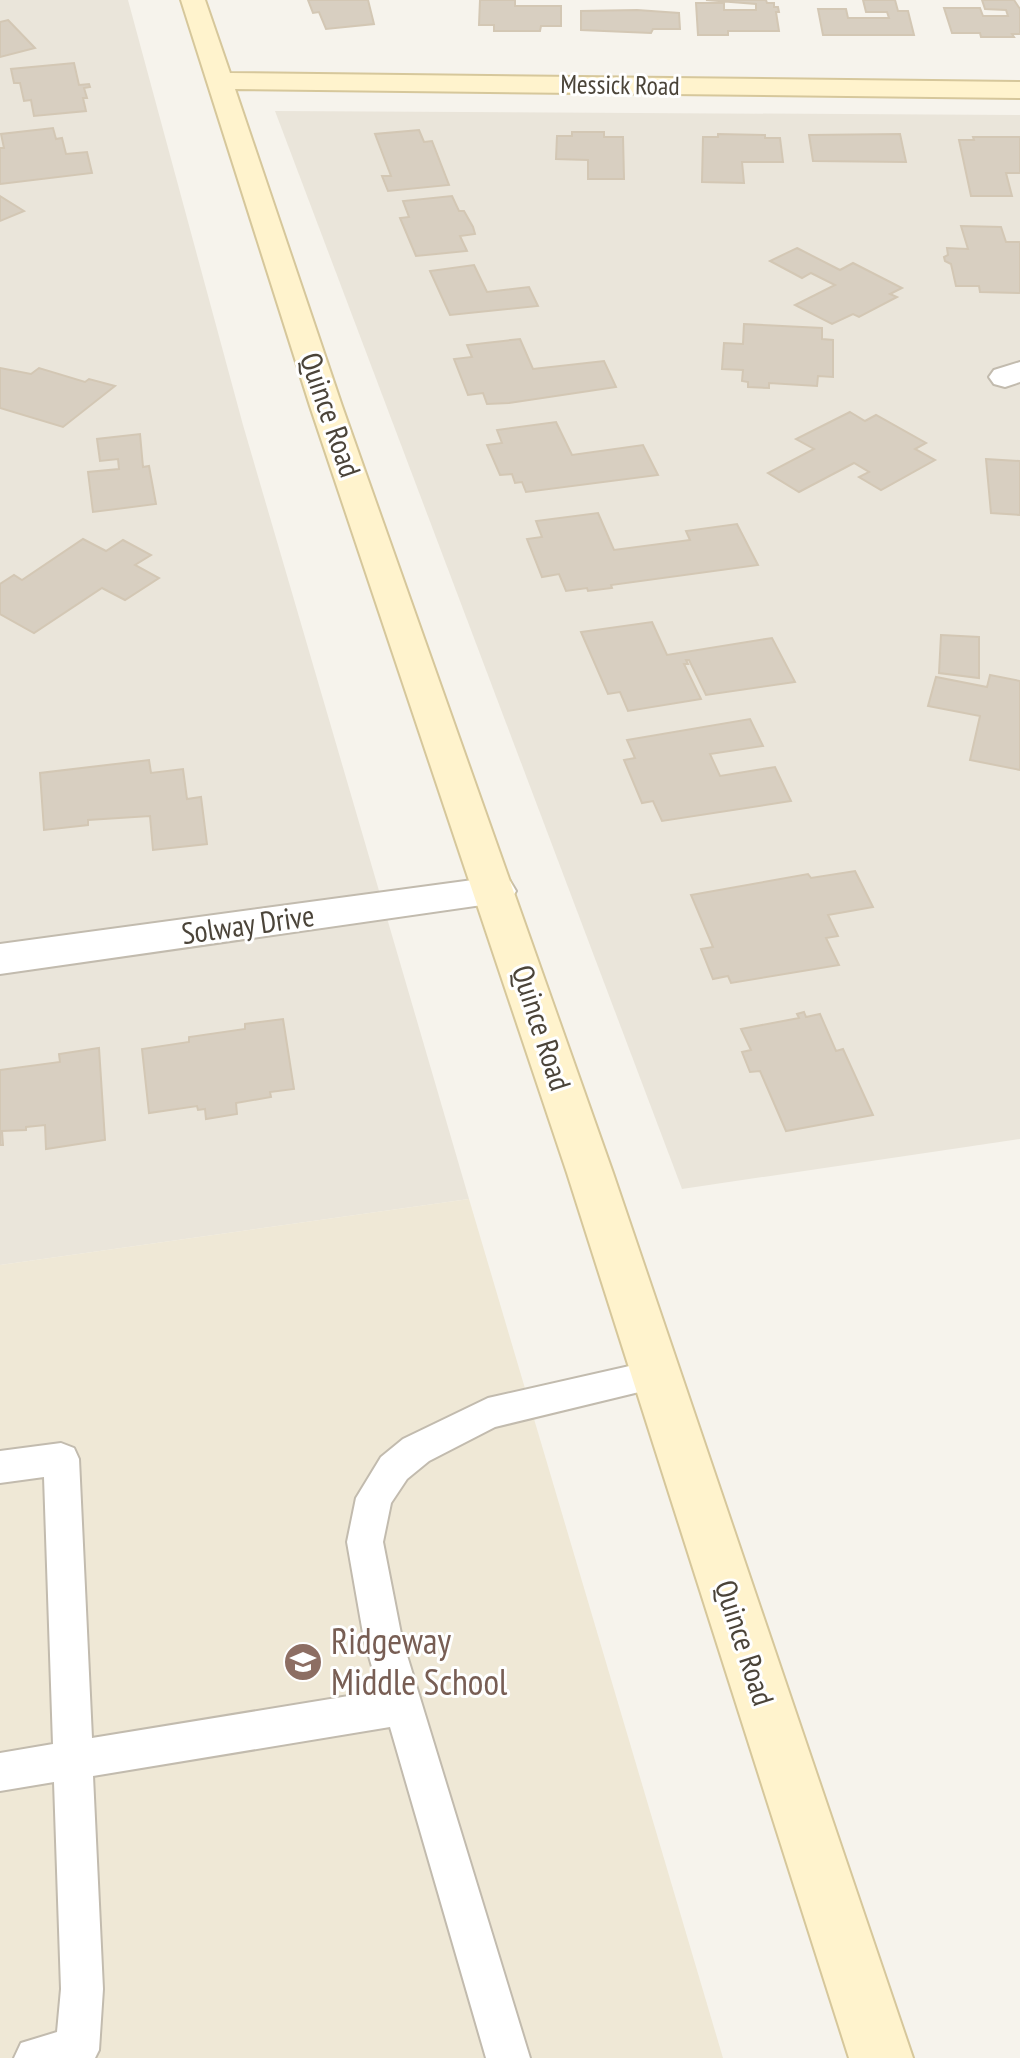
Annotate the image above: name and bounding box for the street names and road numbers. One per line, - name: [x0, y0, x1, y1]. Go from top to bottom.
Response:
- street label: Messick Road: [560, 67, 680, 102]
- street label: Quince Road: [292, 347, 371, 482]
- street label: Solway Drive: [179, 895, 317, 952]
- street label: Quince Road: [504, 960, 581, 1095]
- street label: Quince Road: [707, 1575, 784, 1710]

